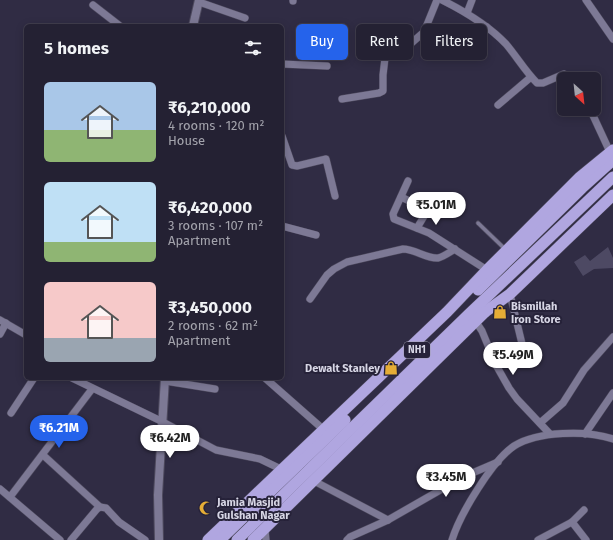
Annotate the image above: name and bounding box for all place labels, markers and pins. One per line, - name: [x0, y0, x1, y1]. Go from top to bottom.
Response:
- pin: ₹5.01M: [403, 192, 469, 226]
- place label: Bismillah Iron Store: [511, 300, 561, 326]
- shop icon: Bismillah Iron Store: [492, 304, 508, 320]
- pin: ₹5.49M: [480, 342, 546, 376]
- shop icon: Dewalt Stanley: [383, 360, 399, 376]
- place label: Dewalt Stanley: [305, 362, 380, 375]
- pin: ₹6.21M: [26, 415, 92, 449]
- pin: ₹6.42M: [137, 425, 203, 459]
- pin: ₹3.45M: [413, 464, 479, 498]
- place label: Jamia Masjid Gulshan Nagar: [216, 496, 290, 522]
- mosque icon: Jamia Masjid Gulshan Nagar: [198, 500, 214, 516]

